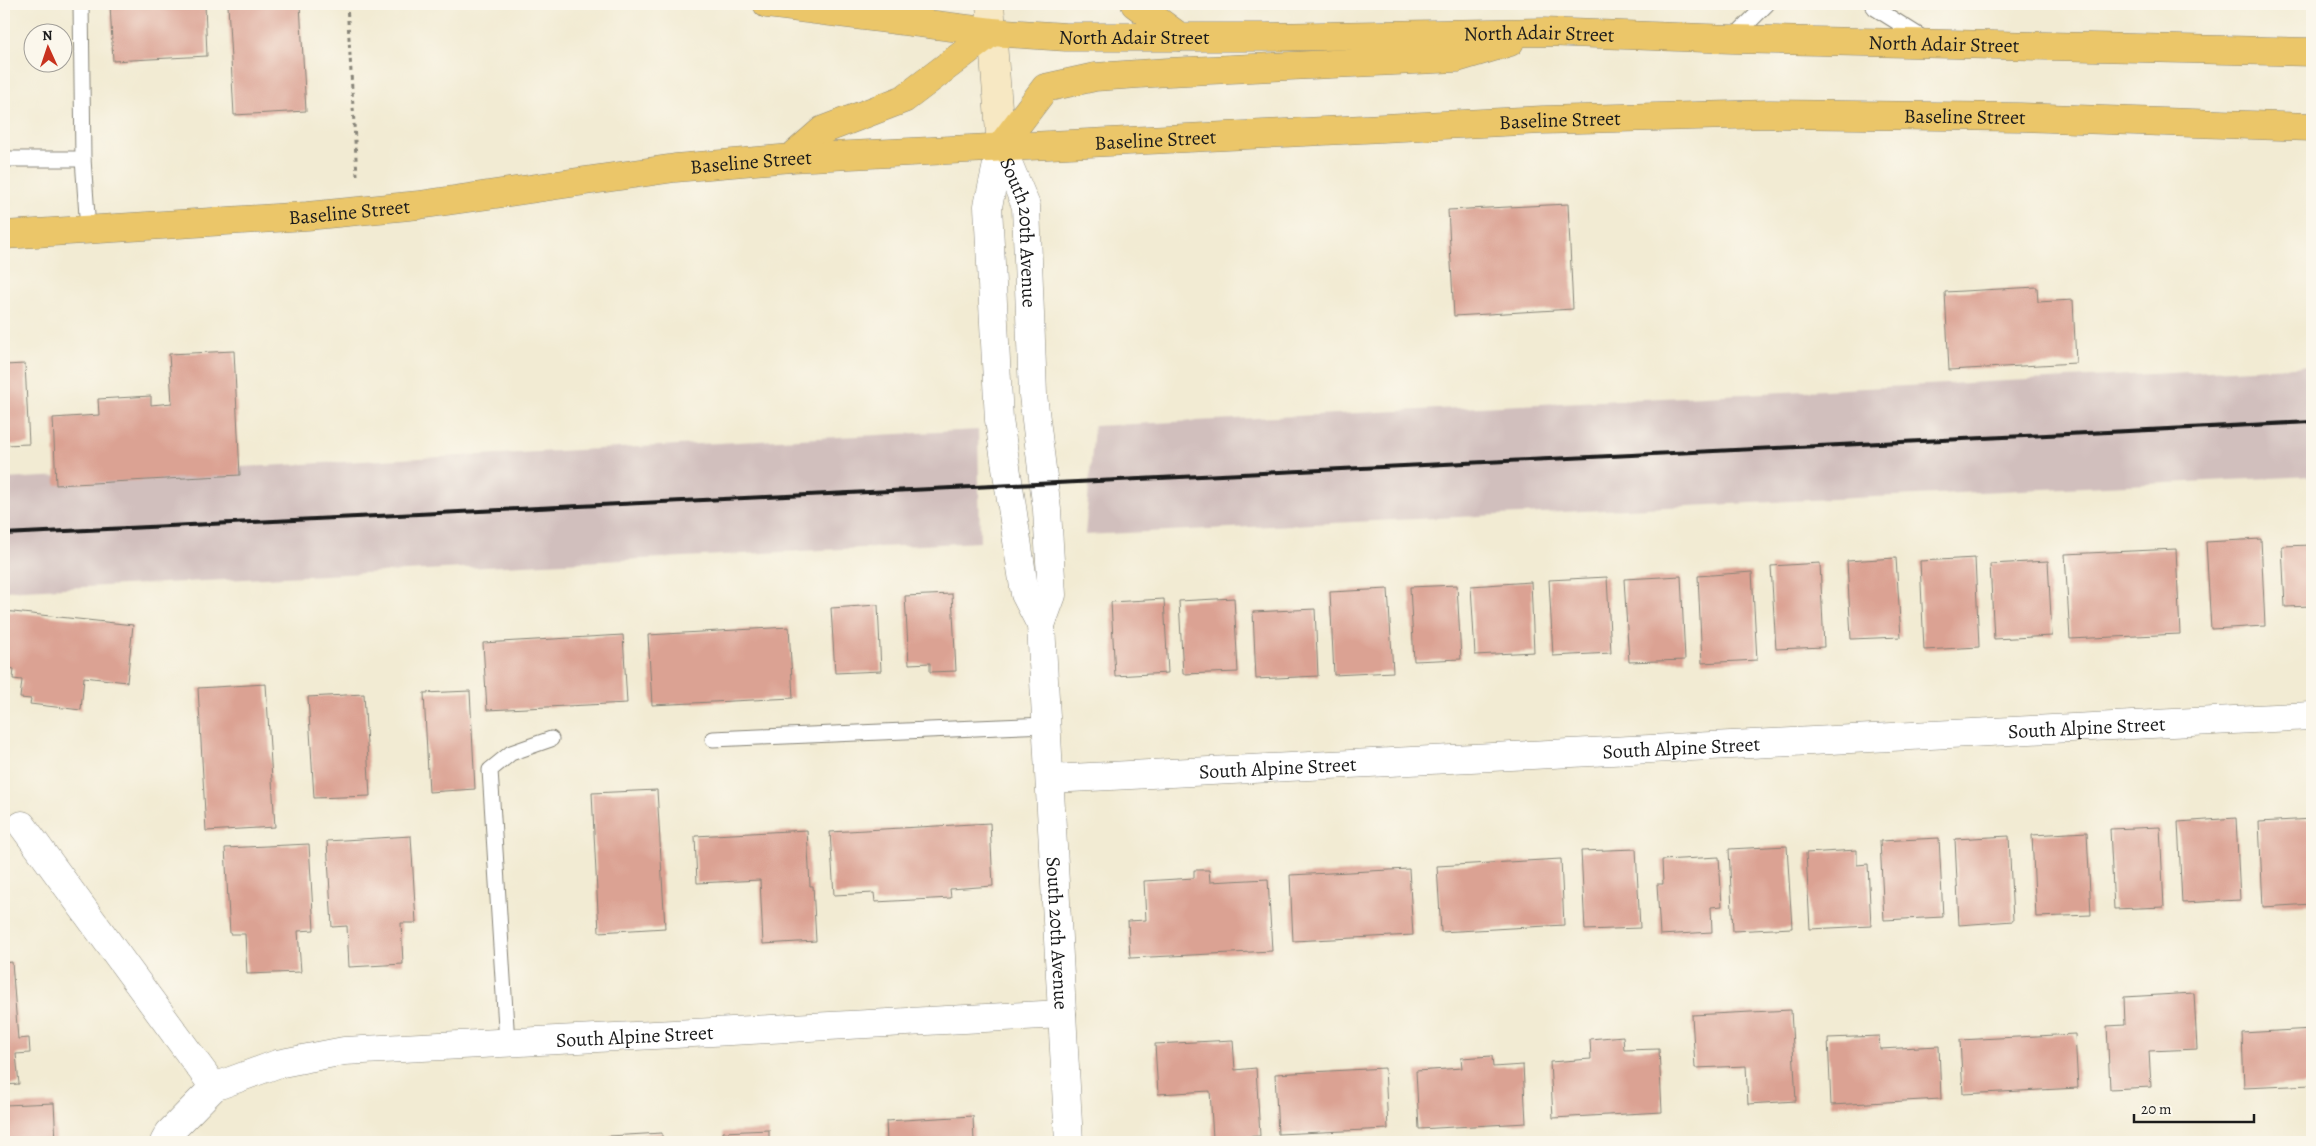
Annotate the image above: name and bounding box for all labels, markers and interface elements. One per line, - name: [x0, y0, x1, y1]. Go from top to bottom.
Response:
- street label: North Adair Street: [1463, 19, 1615, 49]
- north arrow: [22, 22, 72, 72]
- street label: North Adair Street: [1058, 24, 1210, 51]
- text: N: [42, 26, 53, 45]
- street label: North Adair Street: [1868, 29, 2020, 59]
- street label: Baseline Street: [1904, 103, 2027, 131]
- street label: Baseline Street: [1498, 105, 1622, 136]
- street label: Baseline Street: [1094, 124, 1217, 157]
- street label: Baseline Street: [689, 144, 813, 181]
- street label: South 20th Avenue: [993, 153, 1043, 308]
- street label: Baseline Street: [288, 193, 412, 231]
- street label: South Alpine Street: [2007, 710, 2167, 745]
- street label: South Alpine Street: [1602, 731, 1761, 765]
- street label: South Alpine Street: [1198, 751, 1358, 786]
- street label: South 20th Avenue: [1040, 856, 1075, 1010]
- street label: South Alpine Street: [555, 1019, 715, 1054]
- scale bar: [2134, 1091, 2254, 1123]
- text: 20 m: [2141, 1099, 2172, 1119]

